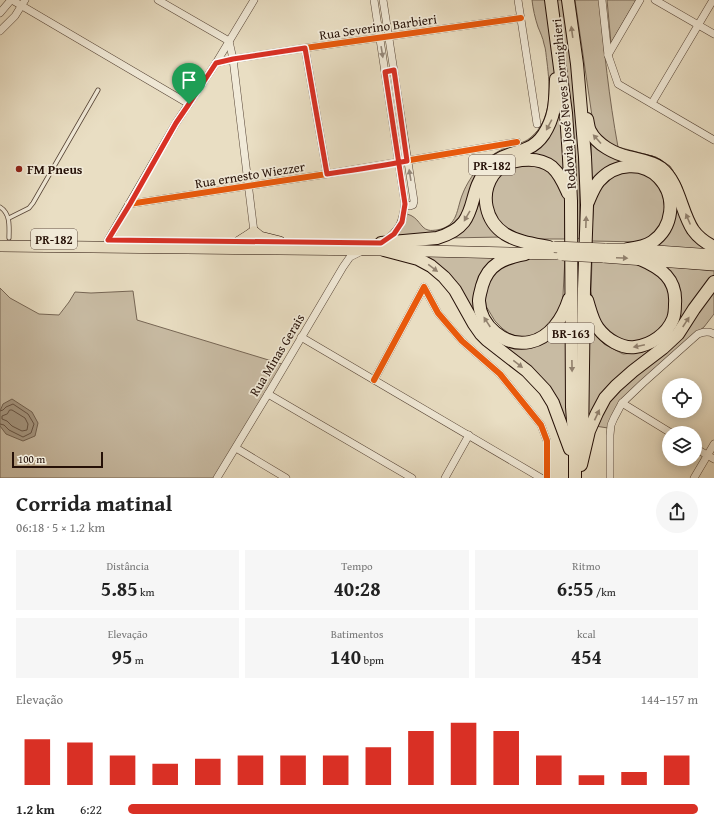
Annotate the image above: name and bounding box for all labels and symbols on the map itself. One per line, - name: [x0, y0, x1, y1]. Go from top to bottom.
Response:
- street label: Rua Severino Barbieri: [318, 9, 438, 45]
- street label: Rodovia José Neves Formighieri: [547, 18, 581, 190]
- one-way arrow: [569, 26, 576, 38]
- one-way arrow: [379, 46, 385, 58]
- pin: [172, 63, 206, 104]
- one-way arrow: [545, 119, 552, 131]
- one-way arrow: [592, 134, 602, 144]
- road number: PR-182: [469, 155, 515, 175]
- street label: Rua ernesto Wiezzer: [194, 157, 307, 193]
- place label: FM Pneus: [27, 160, 83, 179]
- marker: FM Pneus: [14, 164, 24, 174]
- one-way arrow: [406, 169, 412, 181]
- one-way arrow: [464, 210, 471, 222]
- one-way arrow: [685, 214, 691, 225]
- one-way arrow: [583, 215, 589, 228]
- road number: PR-182: [31, 229, 77, 249]
- one-way arrow: [616, 255, 628, 262]
- one-way arrow: [428, 264, 439, 272]
- street label: Rua Minas Gerais: [245, 310, 309, 400]
- one-way arrow: [682, 316, 689, 328]
- one-way arrow: [483, 317, 491, 327]
- road number: BR-163: [548, 323, 594, 343]
- one-way arrow: [632, 343, 645, 349]
- one-way arrow: [512, 360, 523, 368]
- one-way arrow: [569, 360, 575, 373]
- one-way arrow: [594, 409, 600, 420]
- scale bar: [12, 450, 103, 469]

